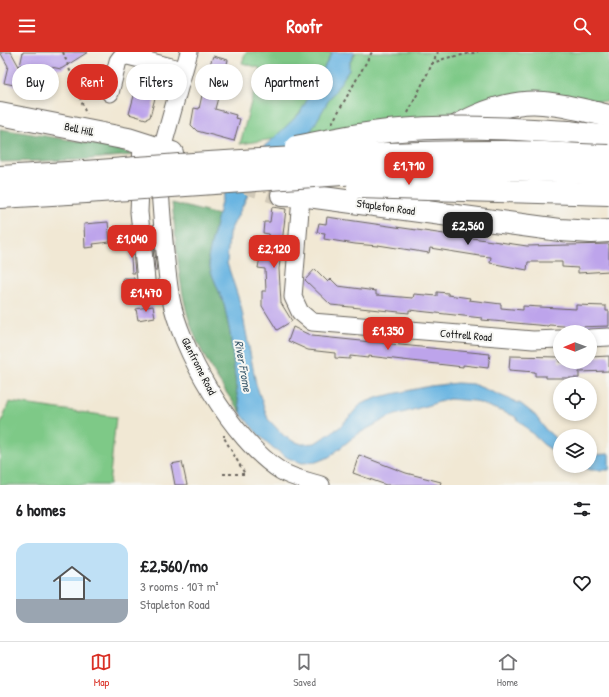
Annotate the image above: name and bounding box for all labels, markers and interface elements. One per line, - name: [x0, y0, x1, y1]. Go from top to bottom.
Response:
- text: Roofr: [286, 14, 323, 39]
- icon: menu: [16, 15, 38, 37]
- icon: search: [571, 15, 593, 37]
- chip: Buy: [12, 64, 59, 100]
- chip: Rent: [67, 64, 118, 100]
- chip: Filters: [126, 64, 187, 100]
- chip: New: [195, 64, 243, 100]
- chip: Apartment: [251, 64, 333, 100]
- street label: Bell Hill: [63, 119, 95, 139]
- pin: £1,710: [376, 152, 442, 186]
- text: £1,710: [393, 156, 425, 174]
- street label: Stapleton Road: [356, 196, 417, 218]
- pin: £2,560: [435, 212, 501, 246]
- text: £2,560: [452, 216, 484, 234]
- pin: £1,040: [99, 225, 165, 259]
- text: £1,040: [116, 229, 148, 247]
- pin: £2,120: [241, 235, 307, 269]
- text: £2,120: [258, 239, 290, 257]
- pin: £1,470: [113, 279, 179, 313]
- text: £1,470: [130, 283, 162, 301]
- pin: £1,350: [355, 317, 421, 351]
- text: £1,350: [372, 321, 404, 339]
- north arrow: [553, 325, 597, 369]
- map controls: [553, 325, 597, 473]
- street label: Cottrell Road: [440, 326, 493, 344]
- street label: Glenfrome Road: [179, 335, 220, 398]
- water label: River Frome: [231, 339, 257, 394]
- button: locate: [553, 377, 597, 421]
- button: layers: [553, 429, 597, 473]
- text: 6 homes: [16, 498, 66, 521]
- icon: filters: [571, 498, 593, 520]
- text: £2,560/mo: [140, 554, 208, 577]
- icon: home: [48, 559, 96, 607]
- icon: heart: [571, 572, 593, 594]
- text: 3 rooms · 107 m²: [140, 577, 219, 595]
- text: Stapleton Road: [140, 595, 210, 613]
- tab: Map: [90, 651, 112, 689]
- tab: Saved: [293, 651, 316, 689]
- tab: Home: [497, 651, 519, 689]

